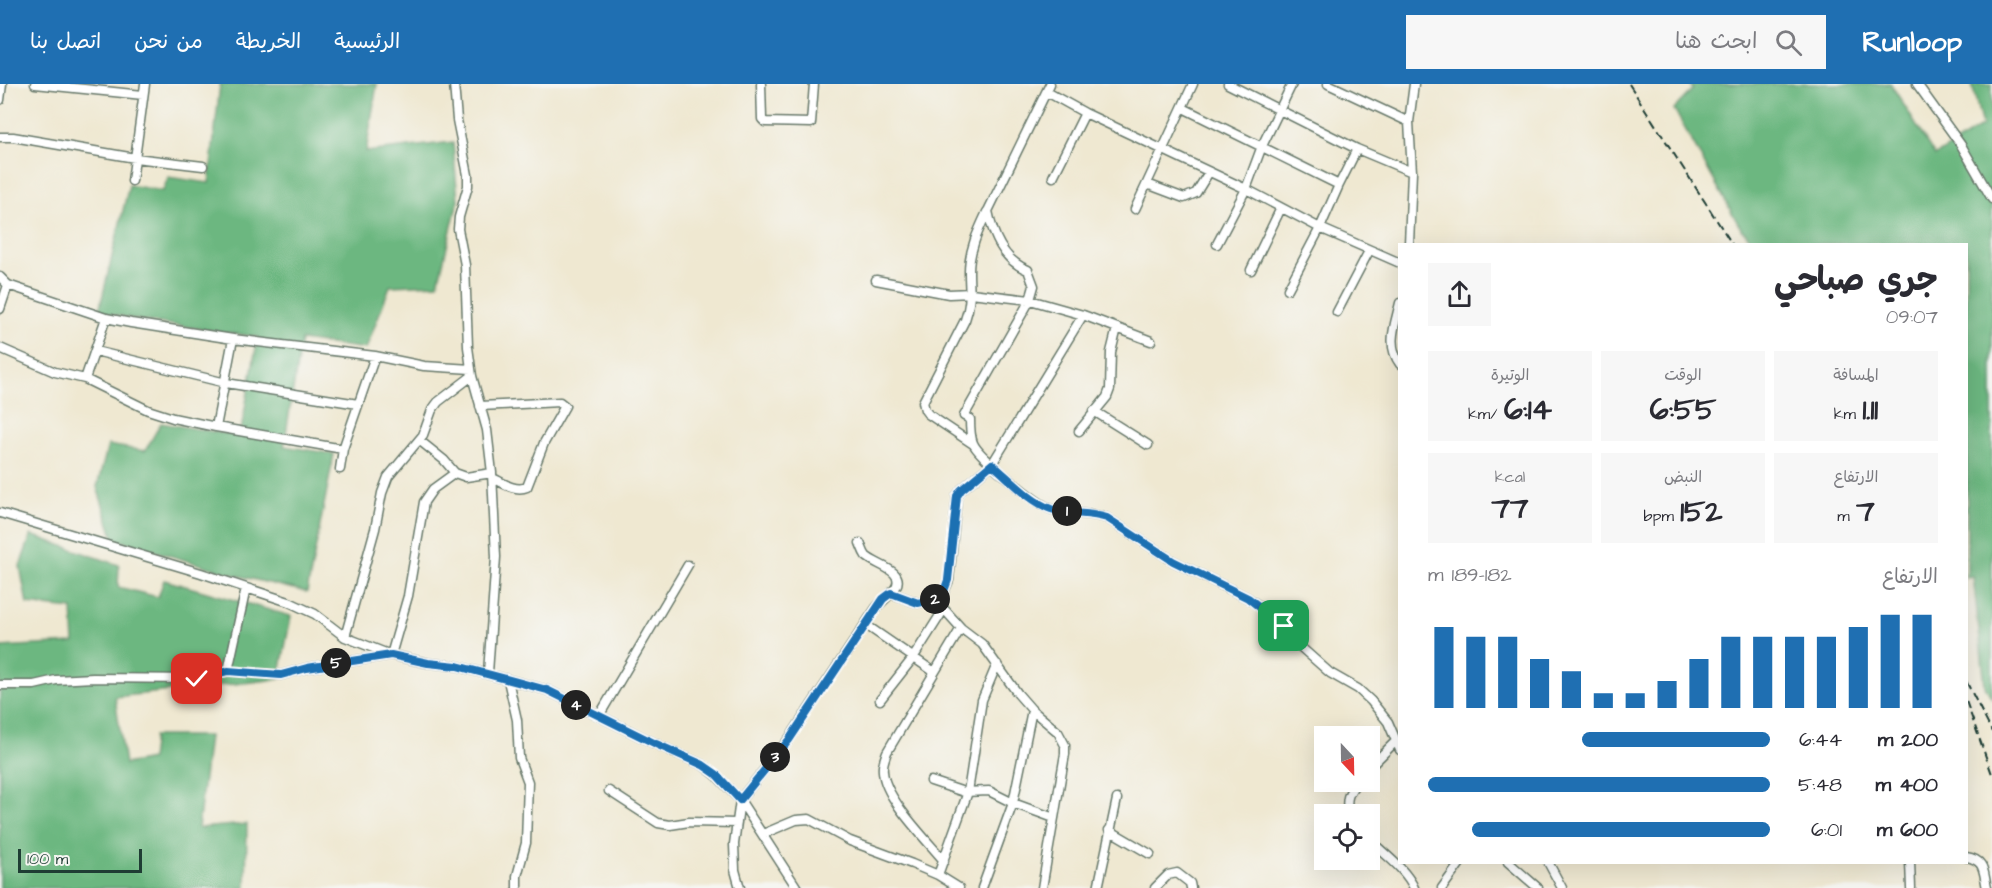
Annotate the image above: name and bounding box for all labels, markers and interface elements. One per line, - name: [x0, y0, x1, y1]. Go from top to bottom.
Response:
- search box: [1406, 15, 1826, 69]
- text: Runloop: [1862, 23, 1962, 62]
- text: ابحث هنا: [1675, 26, 1757, 57]
- icon: search: [1772, 26, 1805, 59]
- text: اتصل بنا: [30, 27, 101, 56]
- text: من نحن: [134, 27, 203, 56]
- text: الخريطة: [236, 27, 301, 56]
- text: الرئيسية: [334, 27, 400, 56]
- text: جري صباحي: [1774, 257, 1938, 303]
- button: share: [1428, 263, 1491, 326]
- text: 09:07: [1886, 303, 1938, 331]
- text: الوتيرة: [1491, 364, 1529, 386]
- text: الوقت: [1664, 364, 1702, 386]
- text: المسافة: [1833, 364, 1879, 386]
- text: 6:14: [1504, 389, 1552, 431]
- text: 6:55: [1650, 389, 1716, 431]
- text: 1.11: [1862, 389, 1878, 431]
- text: /km: [1468, 403, 1504, 425]
- text: km: [1834, 403, 1862, 425]
- text: kcal: [1495, 466, 1525, 488]
- text: النبض: [1664, 466, 1702, 488]
- text: الارتفاع: [1834, 466, 1878, 488]
- text: 77: [1492, 488, 1528, 530]
- text: 152: [1680, 491, 1723, 533]
- text: 7: [1856, 491, 1875, 533]
- pin: 1: [1052, 496, 1082, 526]
- text: 1: [1066, 500, 1068, 522]
- text: bpm: [1644, 505, 1680, 527]
- text: m: [1837, 505, 1856, 527]
- text: 182–189 m: [1428, 561, 1512, 589]
- text: الارتفاع: [1882, 563, 1938, 591]
- pin: 2: [920, 584, 950, 614]
- text: 2: [930, 588, 940, 610]
- pin: [1258, 600, 1309, 651]
- icon: arrive: [1267, 609, 1300, 642]
- pin: 5: [321, 648, 351, 678]
- text: 5: [330, 652, 342, 674]
- pin: [171, 653, 222, 704]
- icon: check: [180, 662, 213, 695]
- pin: 4: [561, 690, 591, 720]
- text: 4: [571, 694, 581, 716]
- north arrow: [1314, 726, 1380, 792]
- map controls: [1314, 726, 1380, 870]
- text: 6:44: [1799, 726, 1842, 754]
- text: 200 m: [1878, 726, 1938, 754]
- pin: 3: [760, 742, 790, 772]
- text: 3: [771, 746, 779, 768]
- text: 5:48: [1798, 771, 1842, 799]
- text: 400 m: [1876, 771, 1938, 799]
- button: locate: [1314, 804, 1380, 870]
- text: 6:01: [1811, 816, 1842, 844]
- text: 600 m: [1877, 816, 1938, 844]
- scale bar: [18, 846, 142, 874]
- text: 100 m: [27, 848, 68, 870]

